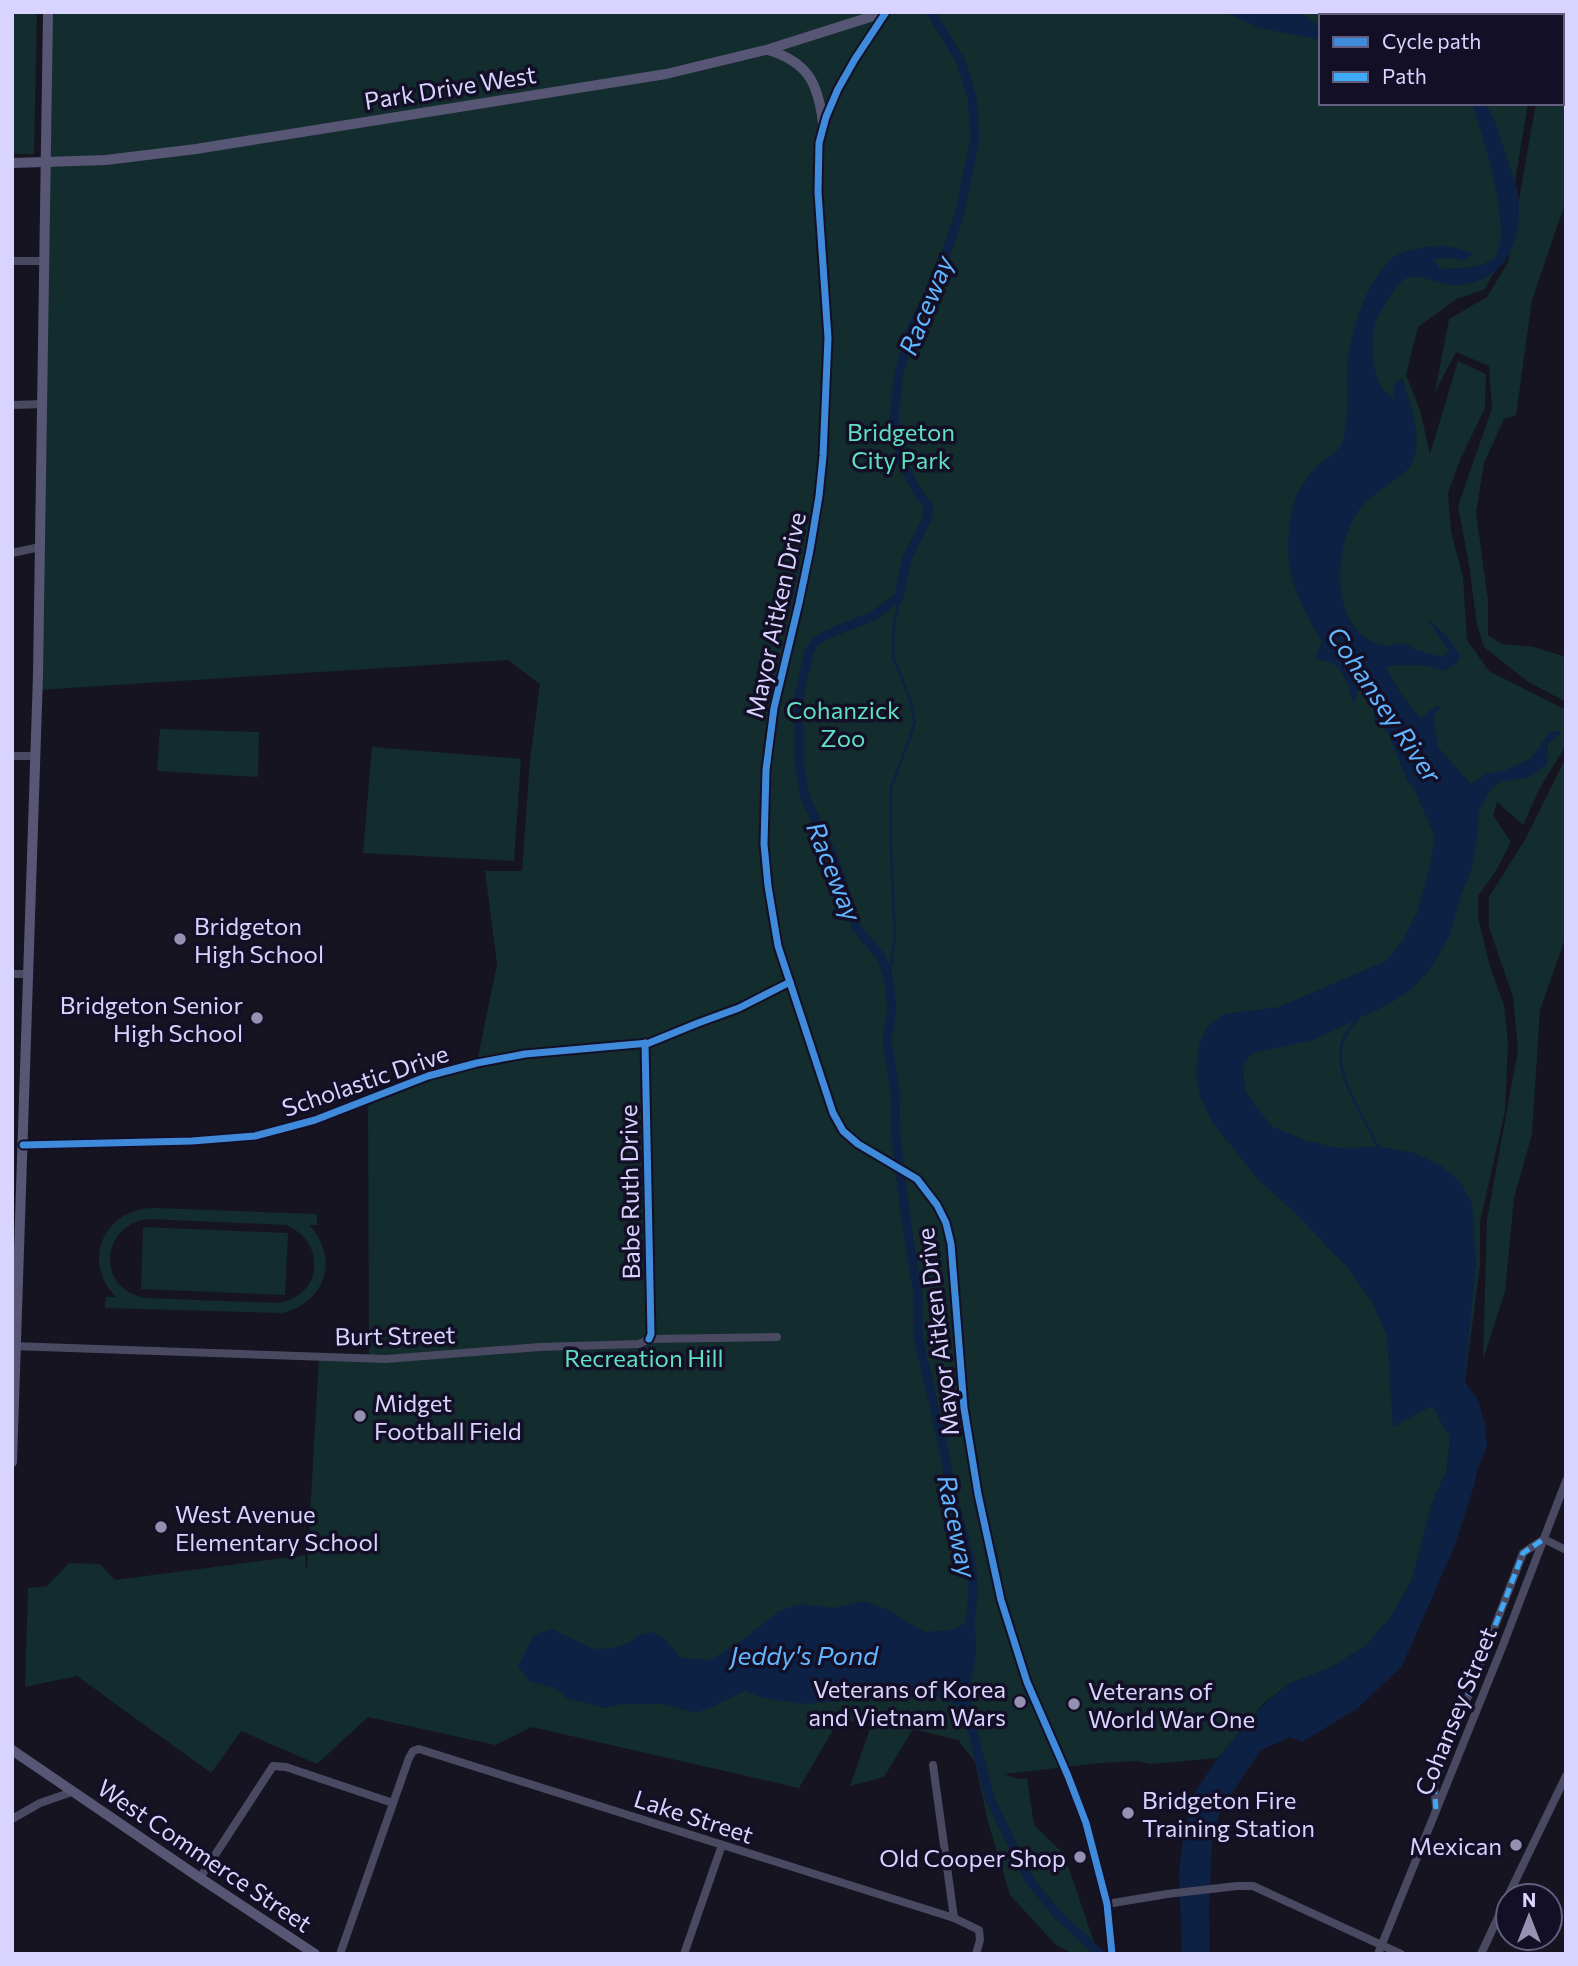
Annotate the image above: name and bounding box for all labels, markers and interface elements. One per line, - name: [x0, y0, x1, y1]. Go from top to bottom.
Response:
- legend: [1319, 14, 1564, 105]
- text: Cycle path: [1382, 28, 1481, 53]
- street label: Park Drive West: [362, 59, 538, 115]
- text: Path: [1382, 63, 1427, 88]
- water label: Raceway: [891, 249, 959, 359]
- park label: Bridgeton City Park: [847, 417, 955, 474]
- street label: Mayor Aitken Drive: [739, 509, 811, 721]
- water label: Cohansey River: [1321, 620, 1450, 789]
- park label: Cohanzick Zoo: [786, 695, 900, 752]
- water label: Raceway: [801, 817, 869, 927]
- place label: Bridgeton High School: [194, 911, 324, 968]
- marker: Bridgeton High School: [172, 931, 188, 947]
- place label: Bridgeton Senior High School: [60, 990, 243, 1047]
- marker: Bridgeton Senior High School: [249, 1010, 265, 1026]
- street label: Scholastic Drive: [278, 1038, 452, 1122]
- street label: Babe Ruth Drive: [613, 1104, 645, 1280]
- street label: Mayor Aitken Drive: [910, 1226, 964, 1438]
- street label: Burt Street: [334, 1319, 456, 1351]
- park label: Recreation Hill: [564, 1343, 724, 1372]
- place label: Midget Football Field: [374, 1388, 522, 1445]
- marker: Midget Football Field: [352, 1408, 368, 1424]
- water label: Raceway: [932, 1472, 984, 1582]
- place label: West Avenue Elementary School: [175, 1499, 379, 1556]
- marker: West Avenue Elementary School: [153, 1519, 169, 1535]
- street label: Cohansey Street: [1408, 1622, 1502, 1799]
- water label: Jeddy's Pond: [728, 1639, 879, 1670]
- place label: Veterans of Korea and Vietnam Wars: [809, 1674, 1006, 1731]
- place label: Veterans of World War One: [1088, 1676, 1255, 1733]
- marker: Veterans of Korea and Vietnam Wars: [1012, 1694, 1028, 1710]
- marker: Veterans of World War One: [1066, 1696, 1082, 1712]
- street label: West Commerce Street: [92, 1772, 318, 1938]
- street label: Lake Street: [631, 1783, 758, 1849]
- place label: Bridgeton Fire Training Station: [1142, 1785, 1315, 1842]
- marker: Bridgeton Fire Training Station: [1120, 1805, 1136, 1821]
- place label: Mexican: [1409, 1831, 1502, 1860]
- marker: Mexican: [1508, 1837, 1524, 1853]
- place label: Old Cooper Shop: [879, 1843, 1066, 1872]
- marker: Old Cooper Shop: [1072, 1849, 1088, 1865]
- north arrow: [1494, 1882, 1564, 1952]
- text: N: [1522, 1888, 1536, 1911]

